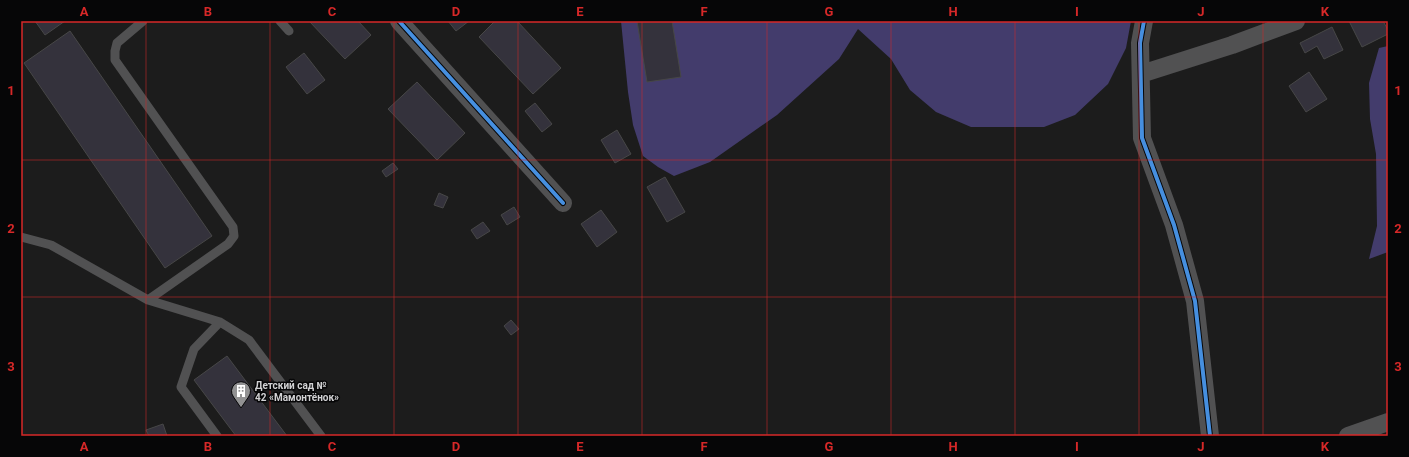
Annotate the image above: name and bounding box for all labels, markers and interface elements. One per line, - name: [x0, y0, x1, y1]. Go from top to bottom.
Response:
- text: A: [80, 4, 89, 19]
- text: B: [204, 4, 212, 19]
- text: C: [328, 4, 337, 19]
- text: D: [452, 4, 460, 19]
- text: E: [576, 4, 584, 19]
- text: F: [700, 4, 708, 19]
- text: G: [825, 4, 834, 19]
- text: H: [948, 4, 958, 19]
- text: I: [1075, 4, 1079, 19]
- text: J: [1197, 4, 1205, 19]
- text: K: [1321, 4, 1330, 19]
- text: 1: [7, 83, 15, 98]
- text: 1: [1394, 83, 1402, 98]
- text: 2: [7, 221, 15, 236]
- text: 2: [1394, 221, 1402, 236]
- text: 3: [7, 359, 15, 374]
- text: 3: [1394, 359, 1402, 374]
- building icon: Детский сад № 42 «Мамонтёнок»: [230, 380, 252, 408]
- place label: Детский сад № 42 «Мамонтёнок»: [255, 380, 339, 403]
- text: A: [80, 439, 89, 454]
- text: B: [204, 439, 212, 454]
- text: C: [328, 439, 337, 454]
- text: D: [452, 439, 460, 454]
- text: E: [576, 439, 584, 454]
- text: F: [700, 439, 708, 454]
- text: G: [825, 439, 834, 454]
- text: H: [948, 439, 958, 454]
- text: I: [1075, 439, 1079, 454]
- text: J: [1197, 439, 1205, 454]
- text: K: [1321, 439, 1330, 454]

